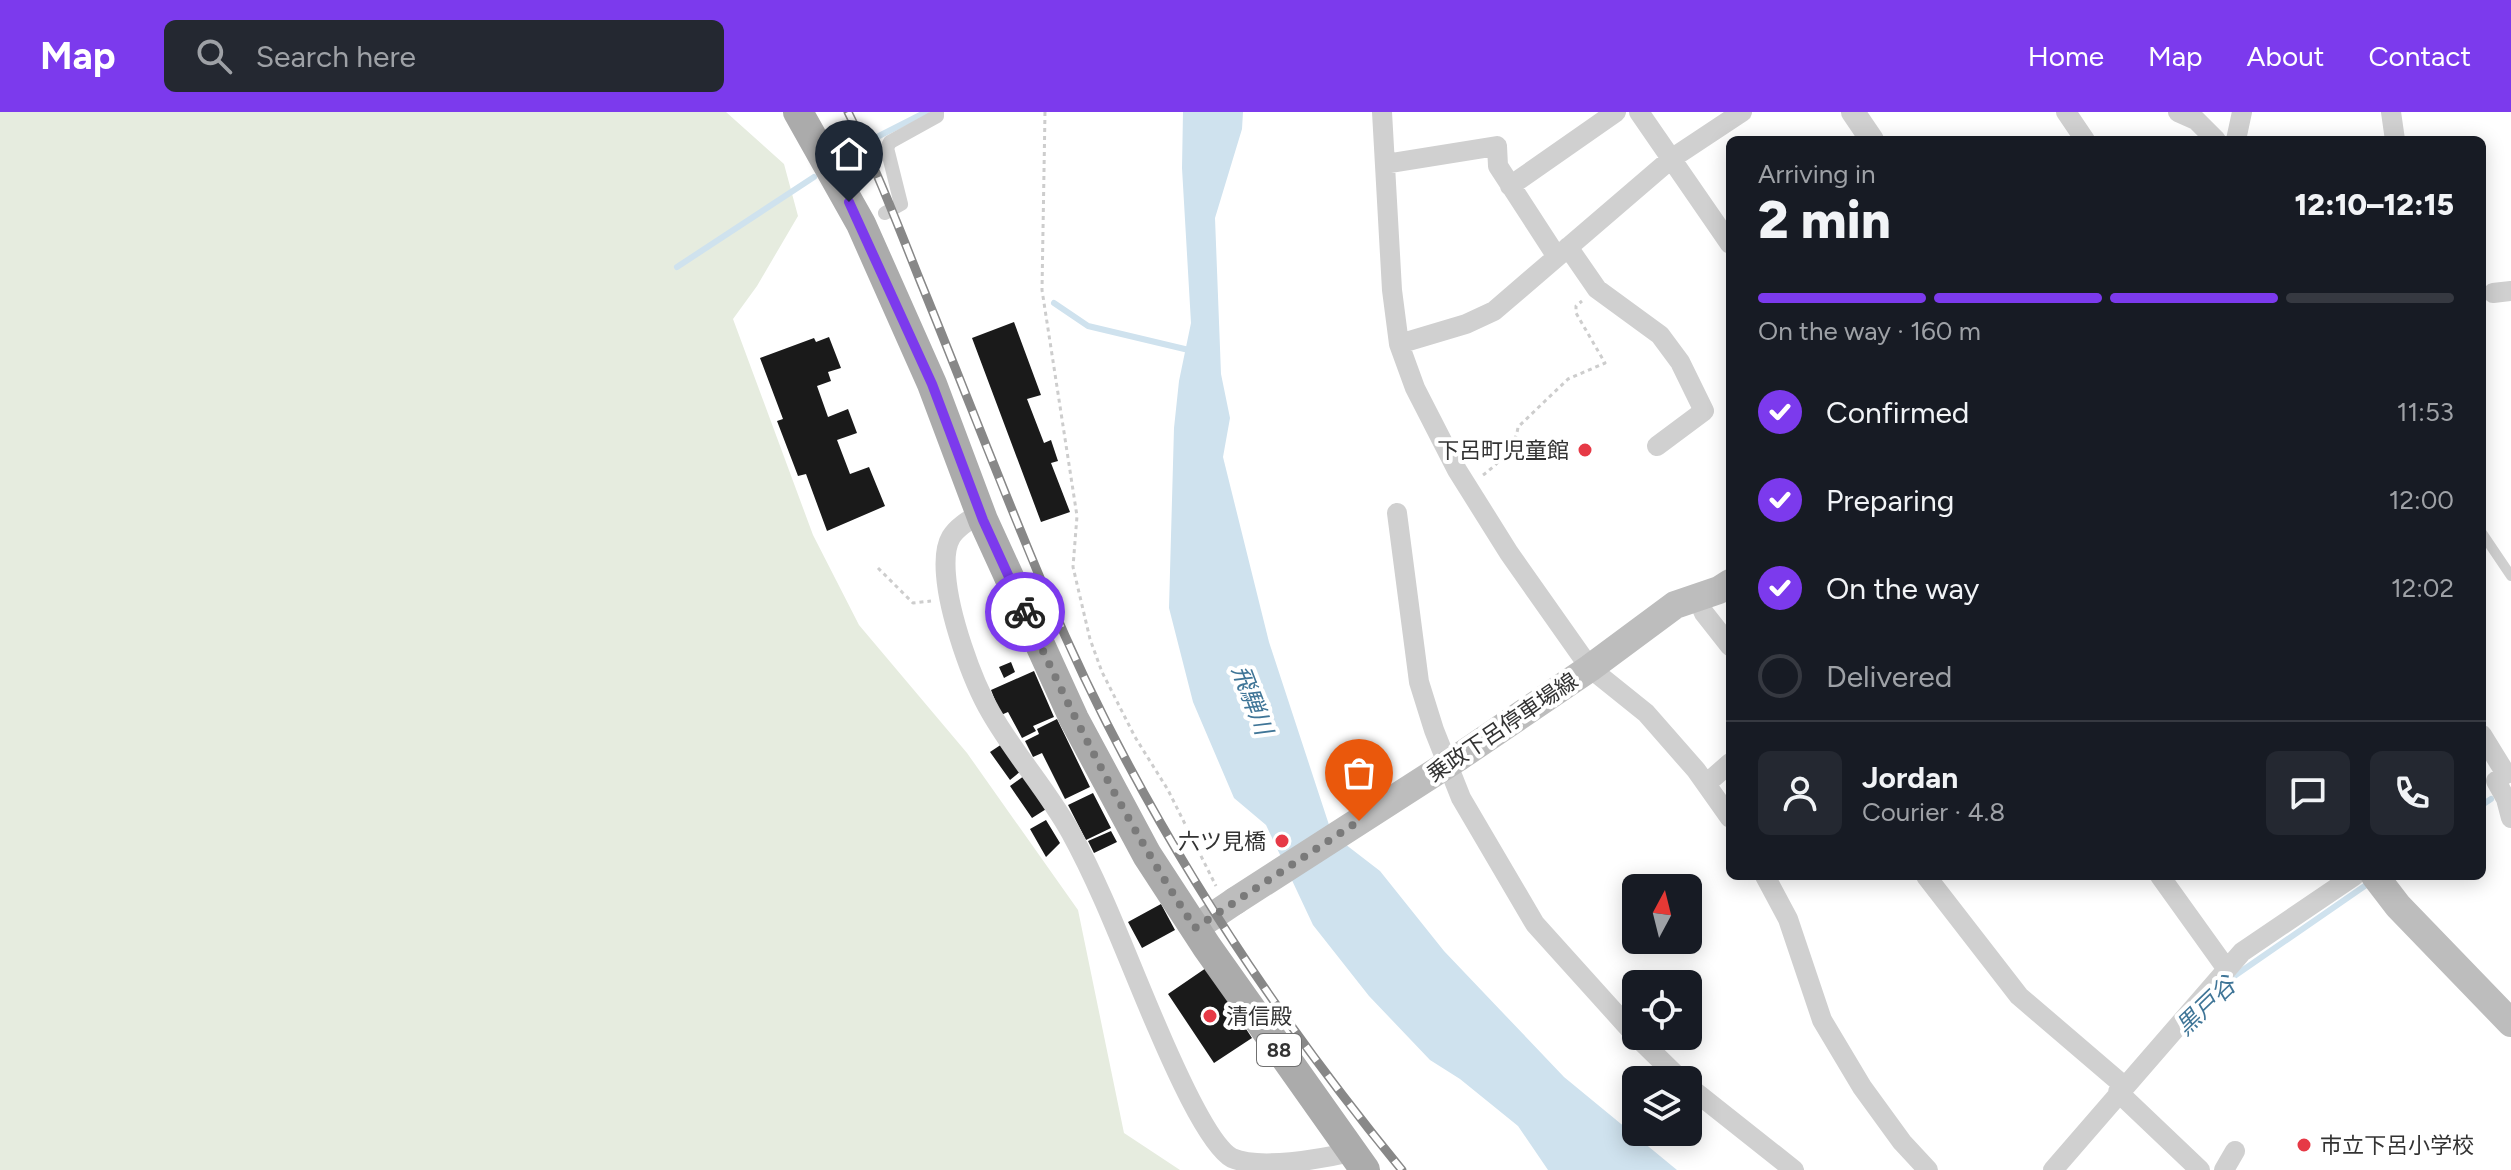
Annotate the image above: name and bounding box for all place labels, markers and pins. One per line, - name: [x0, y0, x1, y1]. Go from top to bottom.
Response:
- pin: [815, 120, 883, 202]
- place label: 下呂町児童館: [1437, 437, 1569, 464]
- marker: 下呂町児童館: [1576, 441, 1594, 459]
- pin: [1325, 739, 1393, 821]
- place label: 六ツ見橋: [1178, 828, 1266, 855]
- marker: 六ツ見橋: [1273, 832, 1291, 850]
- place label: 清信殿: [1226, 1003, 1292, 1030]
- marker: 清信殿: [1201, 1007, 1219, 1025]
- place label: 市立下呂小学校: [2320, 1132, 2474, 1159]
- marker: 市立下呂小学校: [2295, 1136, 2313, 1154]

